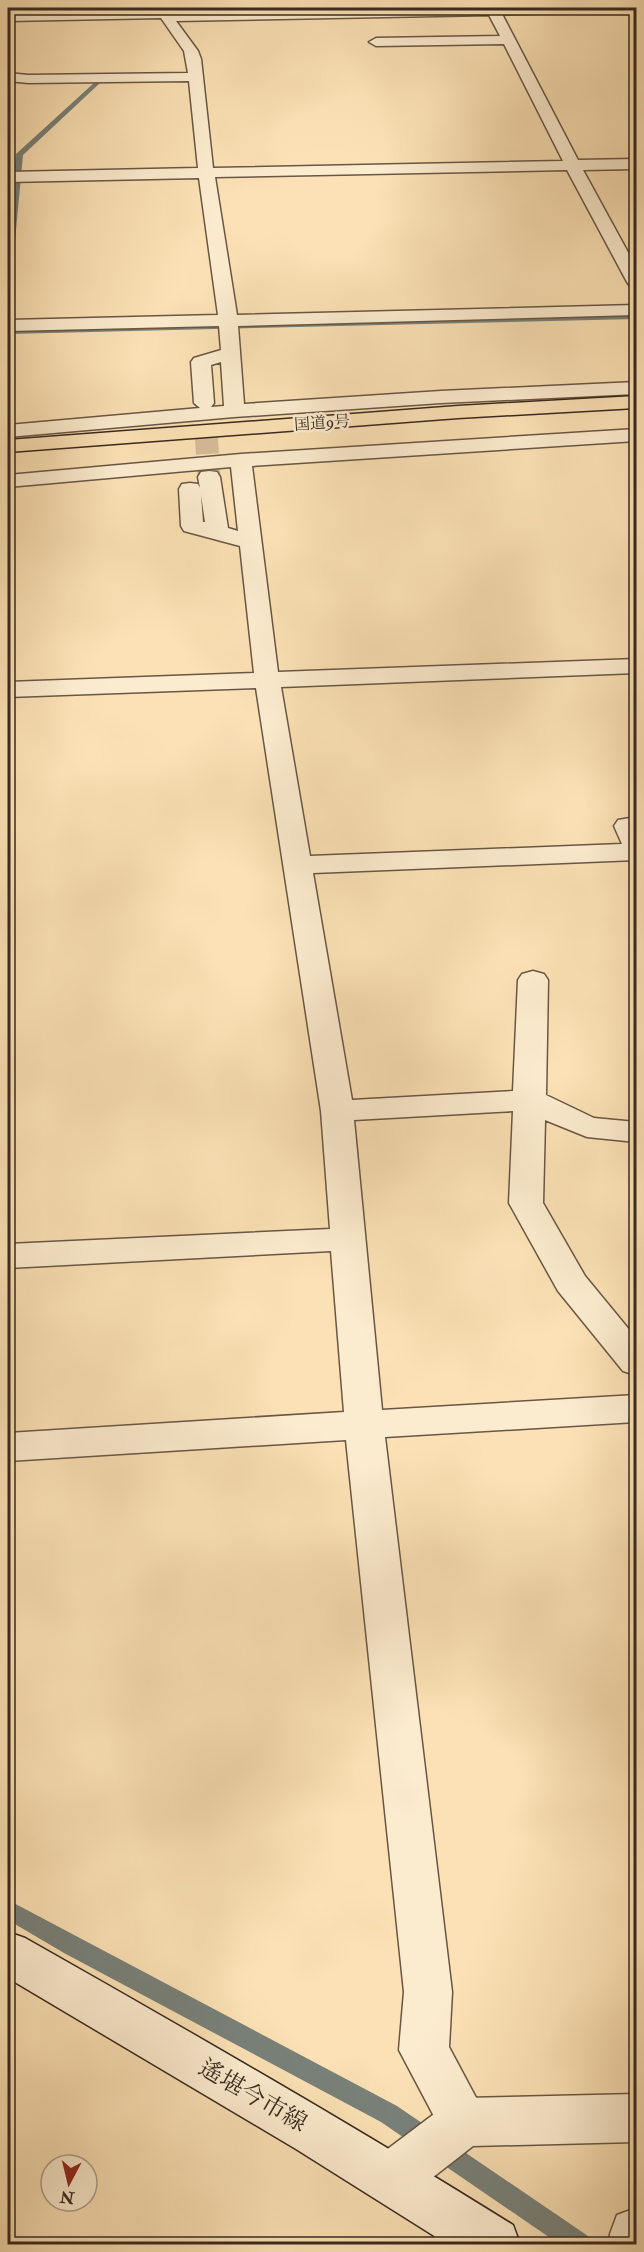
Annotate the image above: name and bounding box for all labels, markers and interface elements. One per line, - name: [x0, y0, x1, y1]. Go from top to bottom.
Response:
- street label: 国道9号: [293, 411, 351, 435]
- street label: 遙堪今市線: [193, 2052, 312, 2139]
- north arrow: [39, 2153, 99, 2213]
- text: N: [58, 2186, 77, 2208]

